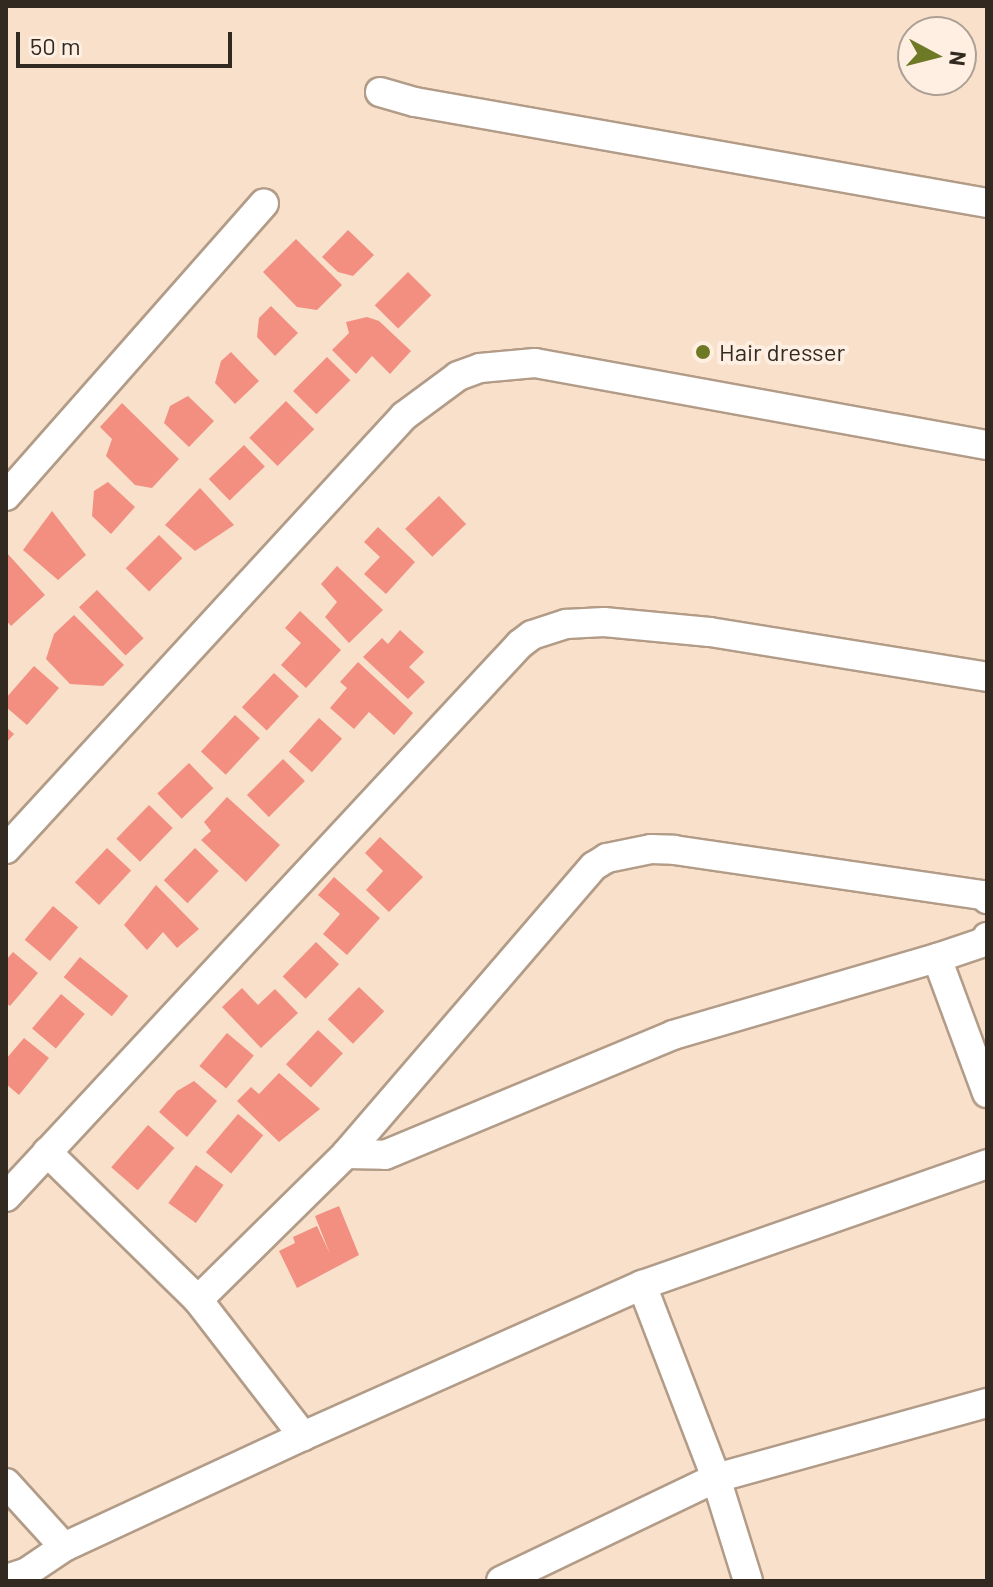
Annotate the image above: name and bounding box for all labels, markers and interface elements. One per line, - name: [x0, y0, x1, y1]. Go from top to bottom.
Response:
- scale bar: [20, 16, 236, 66]
- north arrow: [897, 16, 977, 96]
- text: 50 m: [30, 31, 81, 60]
- text: N: [945, 50, 973, 68]
- place label: Hair dresser: [719, 338, 845, 366]
- marker: Hair dresser: [694, 343, 712, 361]

